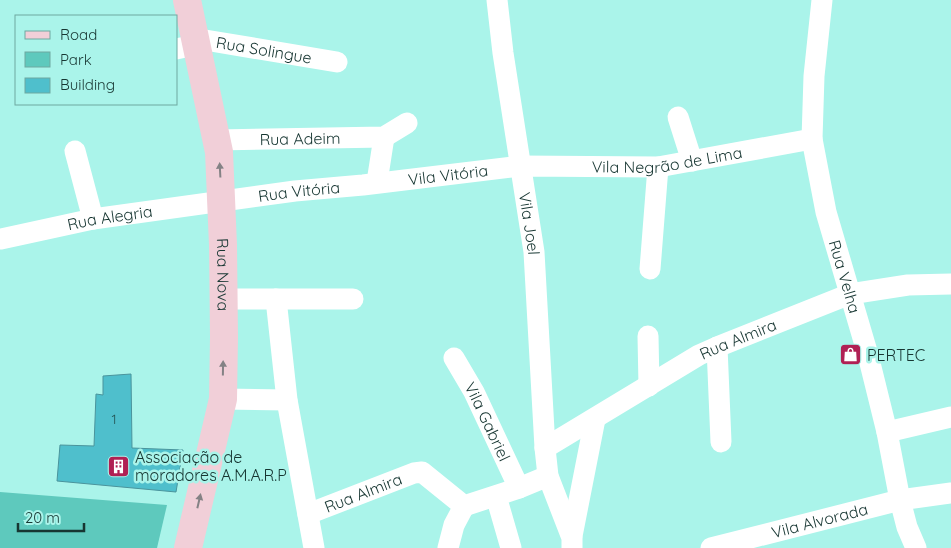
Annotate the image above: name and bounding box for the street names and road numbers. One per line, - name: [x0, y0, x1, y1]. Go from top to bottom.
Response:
- street label: Rua Solingue: [215, 32, 313, 68]
- street label: Rua Adeim: [259, 128, 341, 149]
- street label: Vila Negrão de Lima: [592, 142, 744, 177]
- street label: Vila Vitória: [407, 160, 489, 189]
- street label: Rua Vitória: [257, 177, 341, 206]
- street label: Vila Joel: [515, 191, 544, 256]
- street label: Rua Alegria: [65, 201, 154, 234]
- street label: Rua Velha: [825, 237, 865, 316]
- street label: Rua Nova: [213, 238, 234, 311]
- street label: Rua Almira: [696, 314, 779, 364]
- street label: Vila Gabriel: [460, 378, 515, 464]
- street label: Rua Almira: [321, 469, 405, 517]
- street label: Vila Alvorada: [769, 499, 870, 542]

